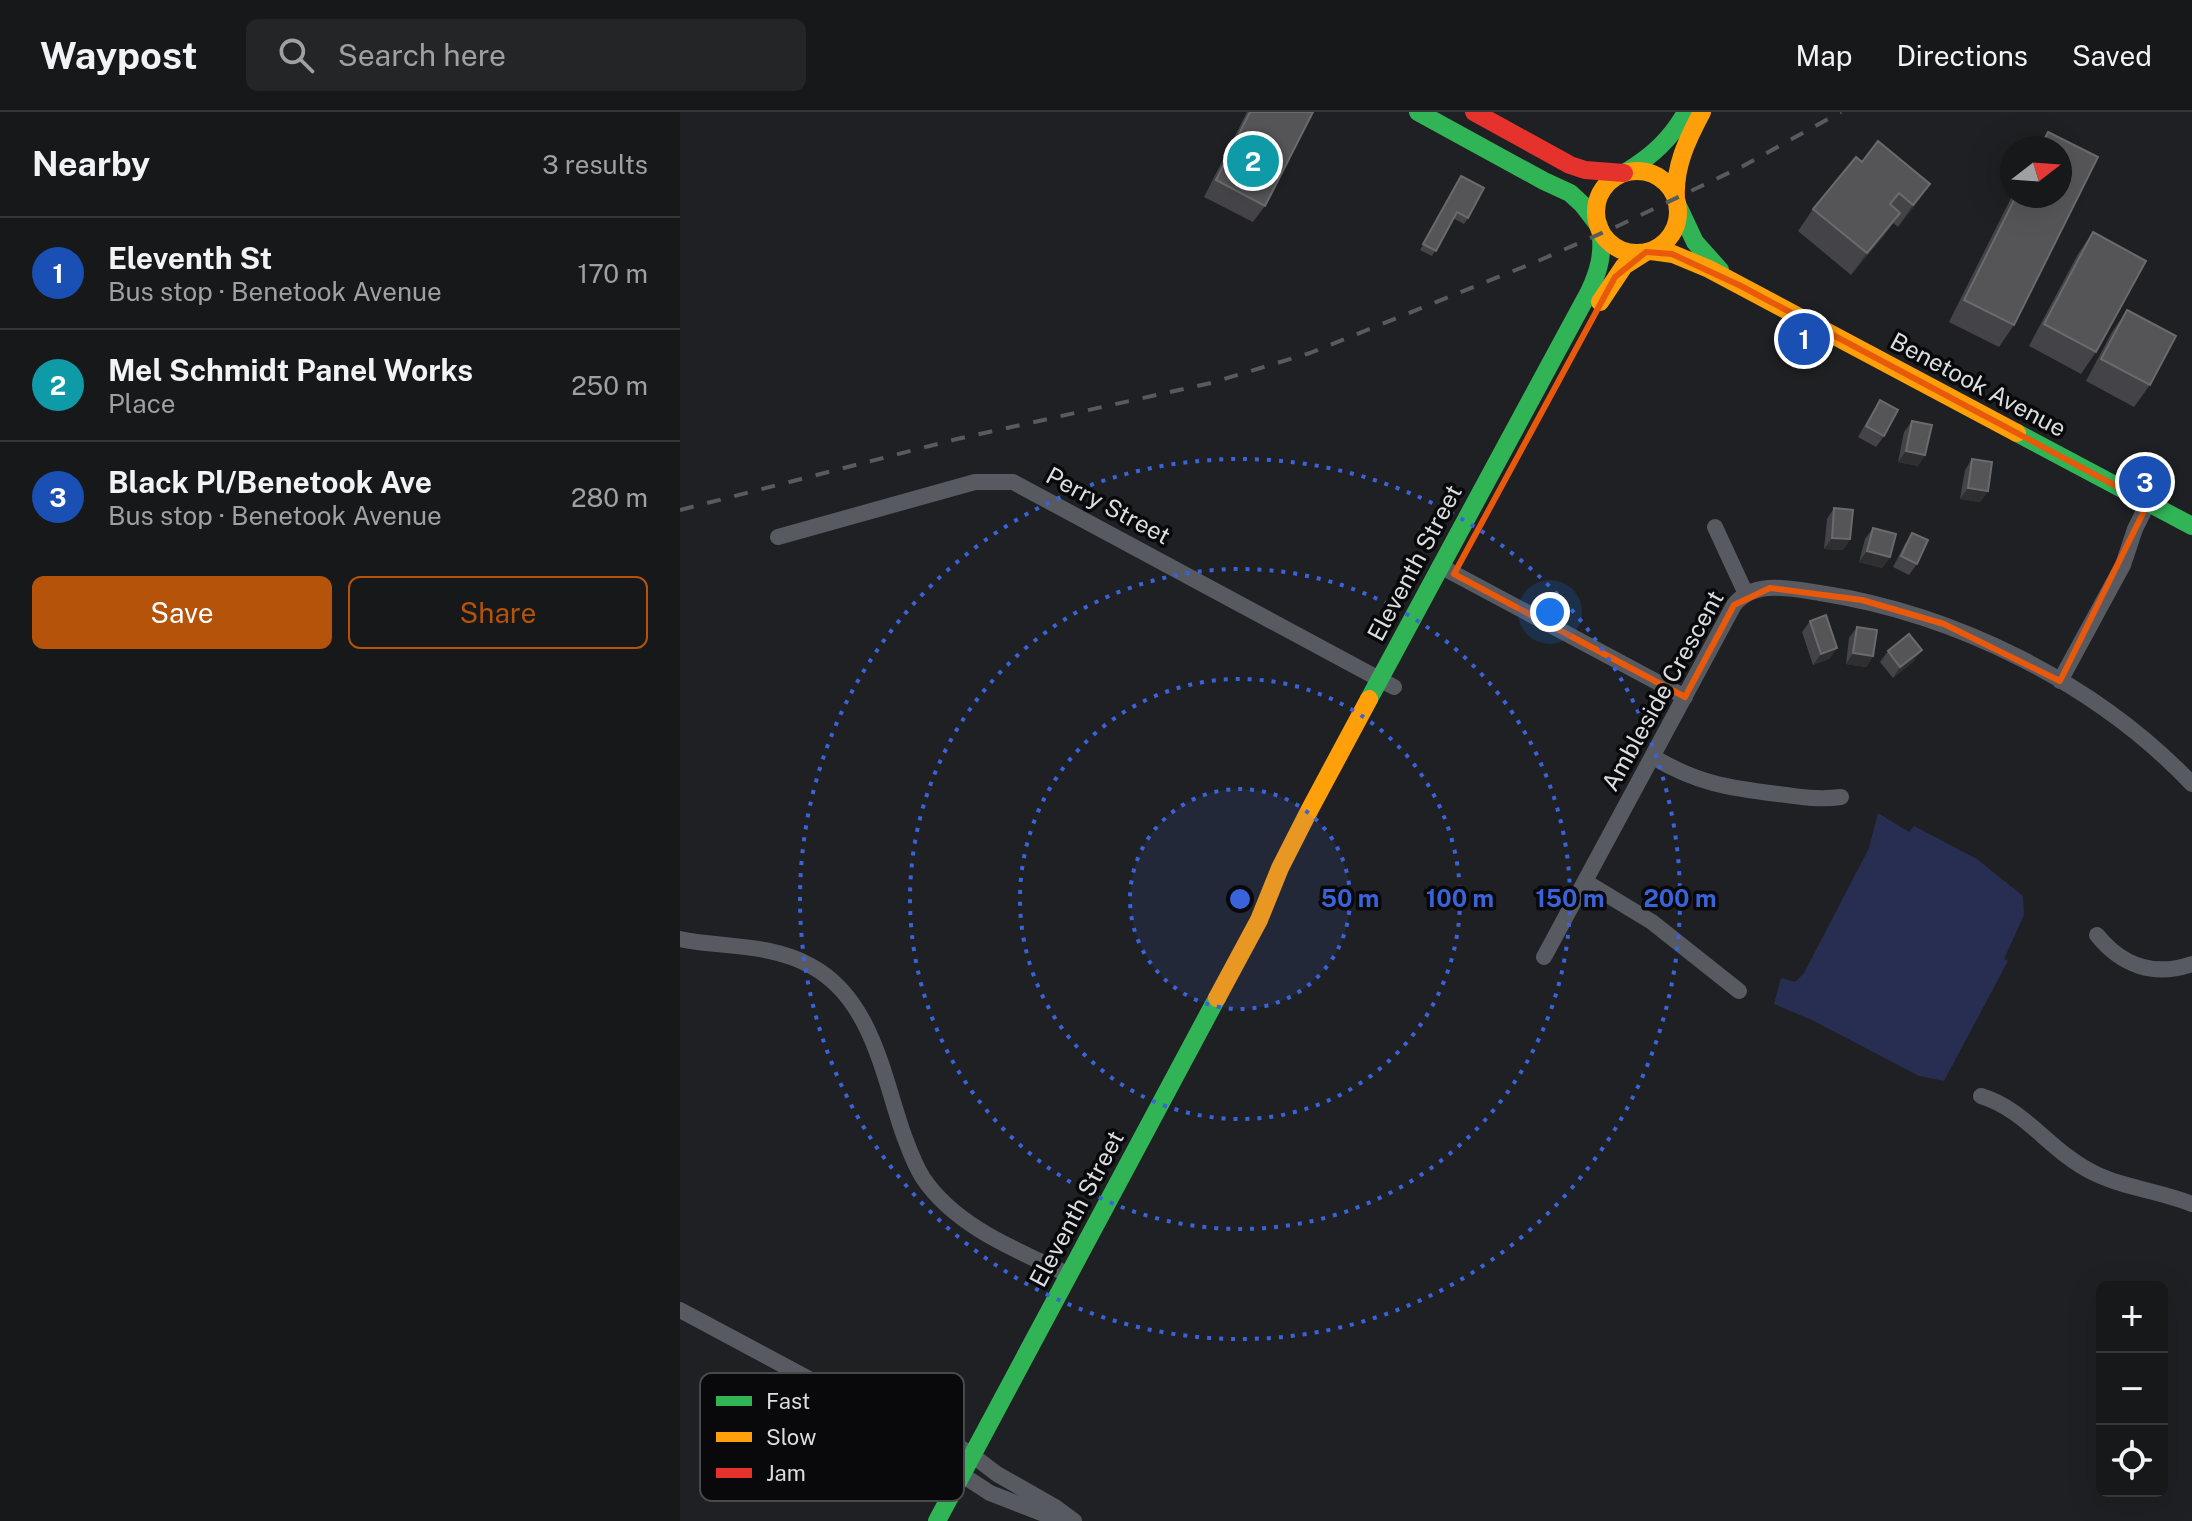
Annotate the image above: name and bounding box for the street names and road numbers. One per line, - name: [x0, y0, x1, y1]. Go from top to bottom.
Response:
- street label: Benetook Avenue: [1886, 326, 2071, 442]
- street label: Perry Street: [1042, 461, 1175, 550]
- street label: Eleventh Street: [1361, 480, 1467, 645]
- street label: Ambleside Crescent: [1595, 586, 1729, 796]
- street label: Eleventh Street: [1023, 1126, 1129, 1291]

